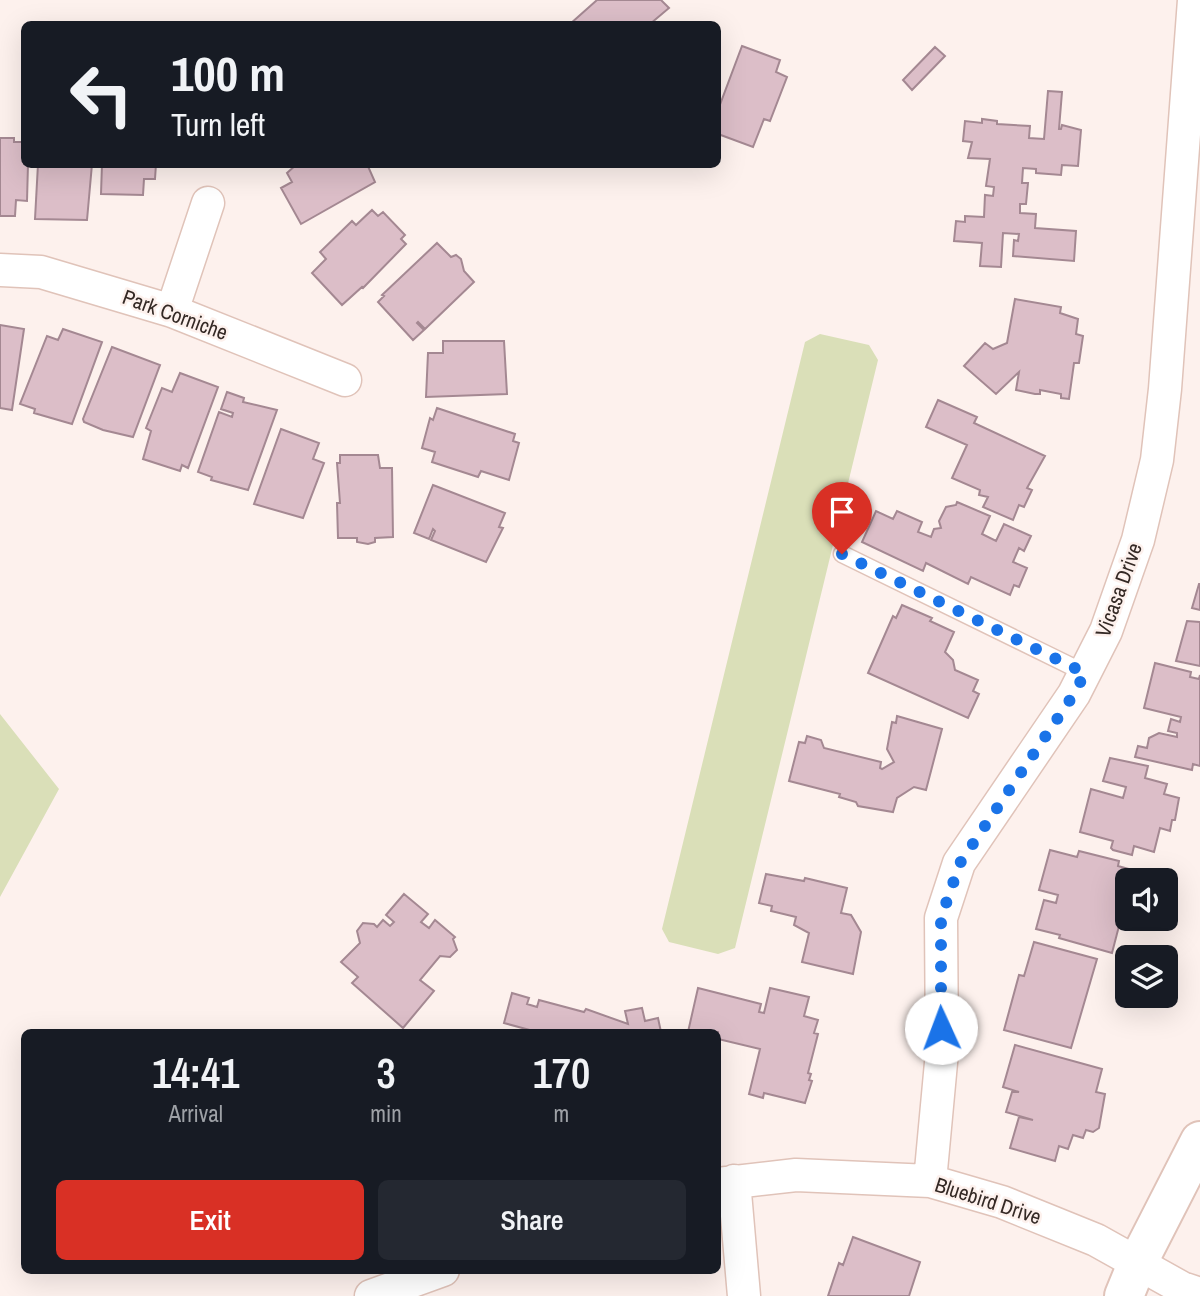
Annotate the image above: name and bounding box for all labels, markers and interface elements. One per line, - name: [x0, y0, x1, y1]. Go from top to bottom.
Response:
- text: 100 m: [171, 40, 285, 106]
- icon: left: [56, 49, 147, 140]
- text: Turn left: [171, 103, 265, 146]
- street label: Park Corniche: [118, 282, 232, 347]
- pin: [812, 482, 872, 554]
- icon: arrive: [823, 493, 861, 531]
- street label: Vicasa Drive: [1088, 539, 1149, 641]
- map controls: [1115, 868, 1178, 1008]
- button: sound: [1115, 868, 1178, 931]
- button: layers: [1115, 945, 1178, 1008]
- position arrow: [904, 991, 978, 1065]
- text: 14:41: [152, 1045, 239, 1101]
- text: 3: [376, 1045, 396, 1101]
- text: 170: [533, 1045, 590, 1101]
- text: Arrival: [168, 1098, 223, 1129]
- text: min: [370, 1098, 402, 1129]
- text: m: [554, 1098, 569, 1129]
- street label: Bluebird Drive: [931, 1170, 1045, 1231]
- button: Exit: [56, 1180, 364, 1260]
- button: Share: [378, 1180, 686, 1260]

